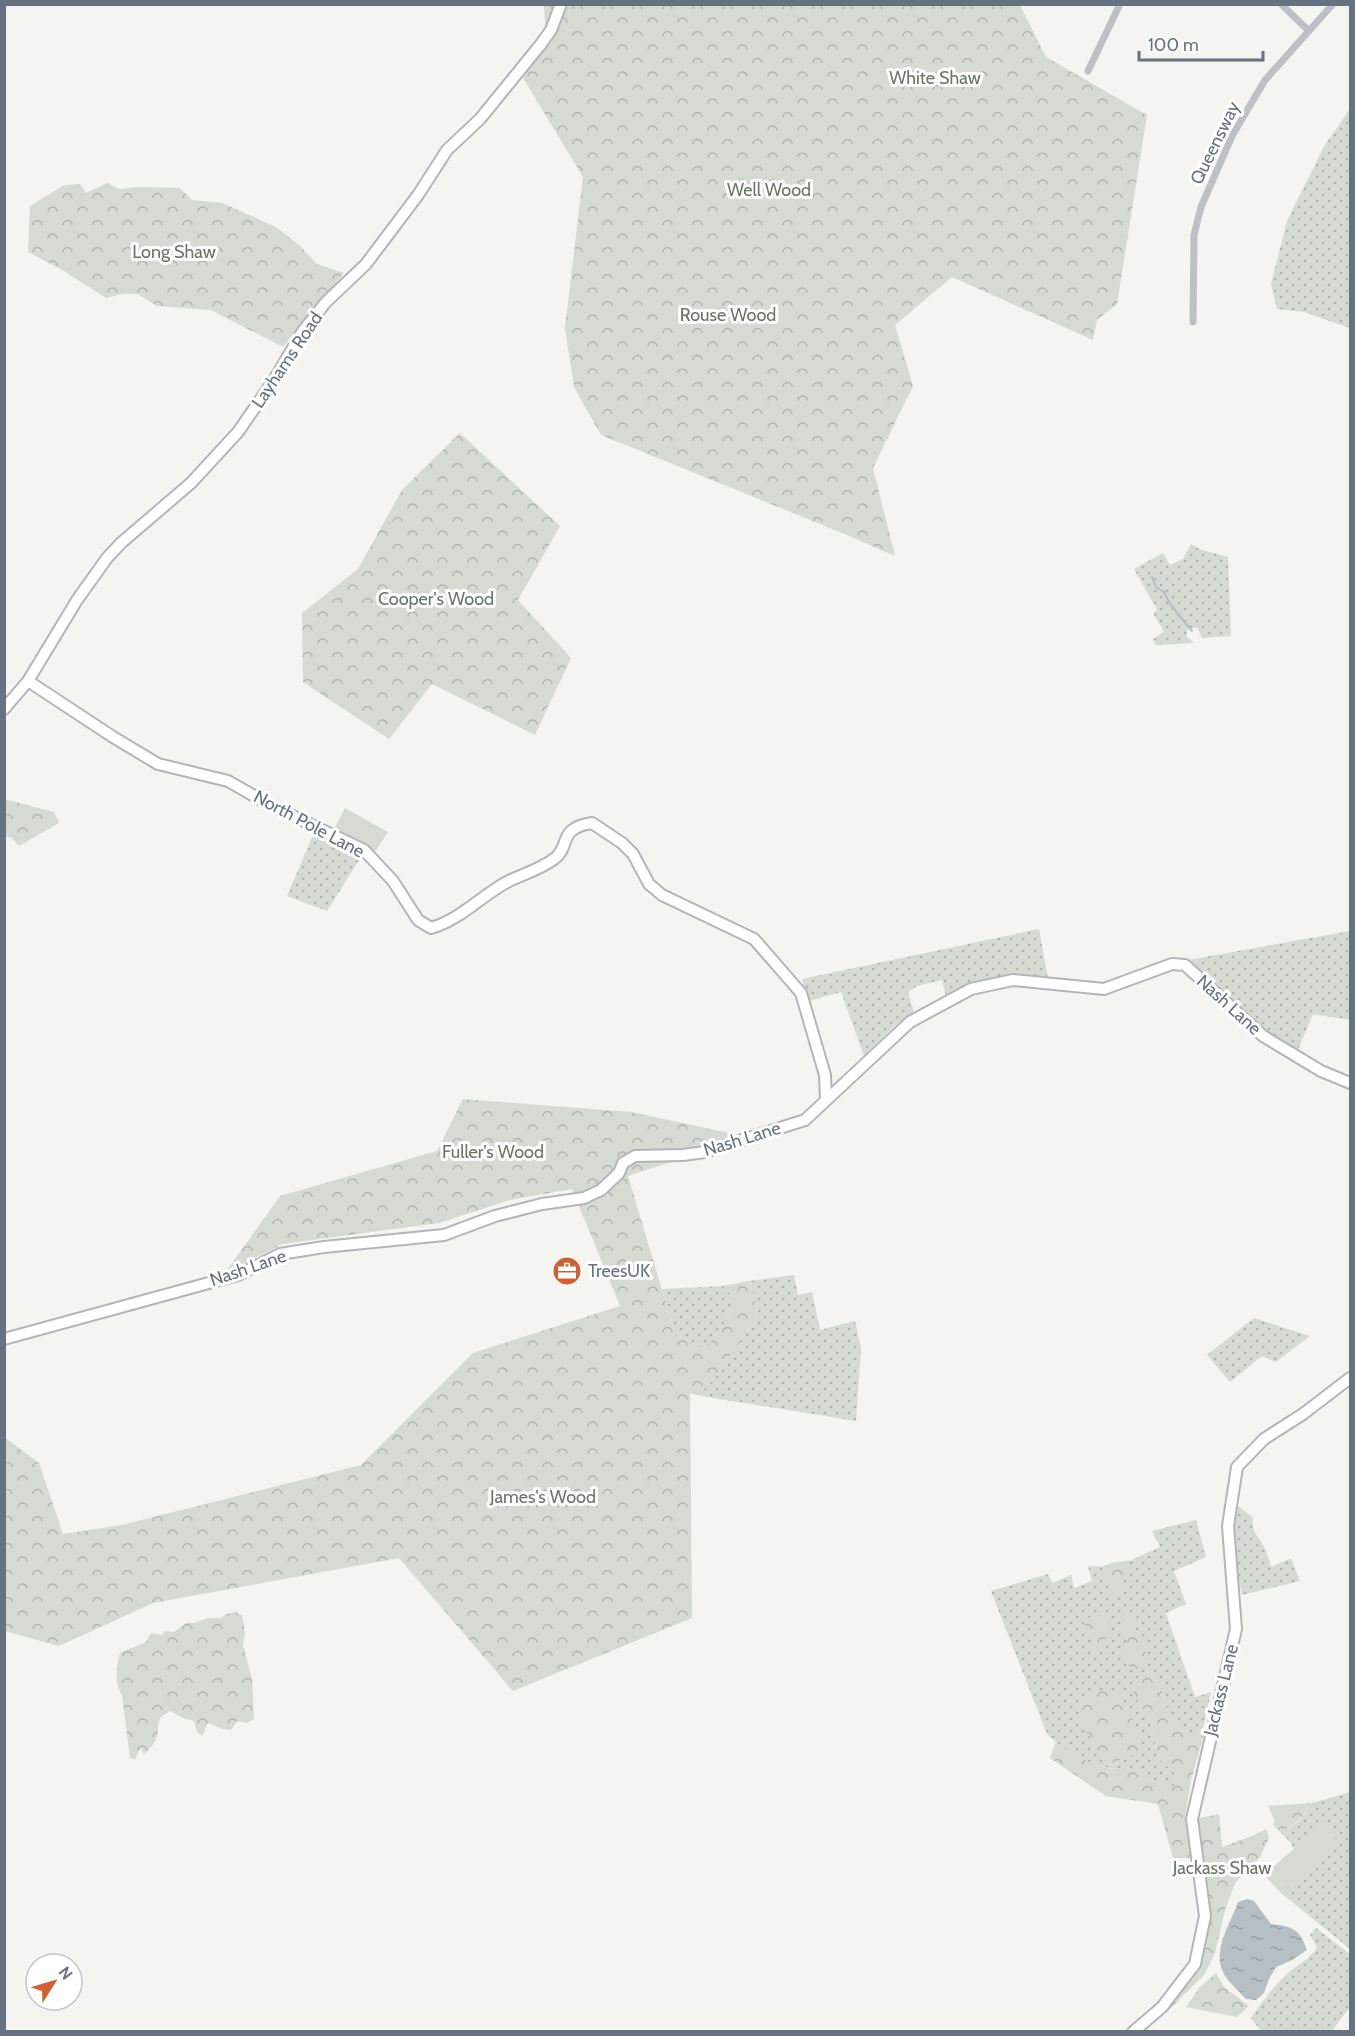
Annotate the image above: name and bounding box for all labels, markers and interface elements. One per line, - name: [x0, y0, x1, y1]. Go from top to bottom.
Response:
- scale bar: [1139, 24, 1264, 62]
- text: 100 m: [1148, 34, 1199, 56]
- park label: White Shaw: [889, 67, 981, 89]
- street label: Queensway: [1185, 98, 1245, 188]
- park label: Well Wood: [727, 179, 811, 201]
- park label: Long Shaw: [132, 241, 216, 263]
- park label: Rouse Wood: [680, 304, 776, 326]
- street label: Layhams Road: [247, 308, 327, 412]
- park label: Cooper's Wood: [378, 588, 494, 610]
- street label: North Pole Lane: [250, 786, 368, 862]
- street label: Nash Lane: [1192, 970, 1266, 1040]
- street label: Nash Lane: [701, 1117, 783, 1161]
- park label: Fuller's Wood: [442, 1141, 544, 1163]
- street label: Nash Lane: [207, 1245, 289, 1291]
- office icon: TreesUK: [551, 1255, 583, 1287]
- place label: TreesUK: [588, 1260, 651, 1282]
- park label: James's Wood: [489, 1486, 596, 1508]
- street label: Jackass Lane: [1199, 1642, 1243, 1739]
- park label: Jackass Shaw: [1172, 1857, 1271, 1879]
- north arrow: [24, 1952, 84, 2012]
- text: N: [55, 1963, 77, 1984]

